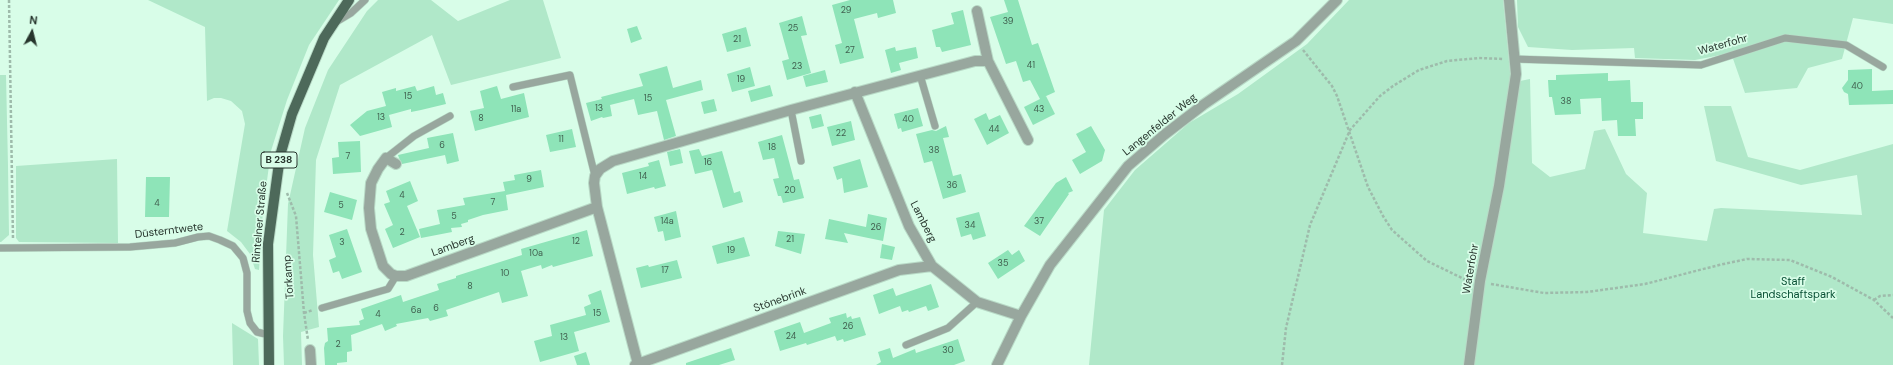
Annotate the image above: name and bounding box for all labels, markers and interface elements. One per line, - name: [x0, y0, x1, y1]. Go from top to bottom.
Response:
- house number: 29: [841, 6, 851, 16]
- north arrow: [12, 12, 52, 52]
- text: N: [29, 13, 38, 28]
- house number: 39: [1003, 17, 1013, 27]
- house number: 25: [788, 24, 798, 34]
- street label: Waterfohr: [1697, 32, 1749, 58]
- house number: 21: [733, 35, 741, 45]
- house number: 27: [845, 46, 855, 56]
- house number: 41: [1027, 61, 1035, 71]
- house number: 23: [792, 62, 802, 72]
- house number: 19: [737, 75, 745, 85]
- house number: 40: [1851, 82, 1863, 92]
- street label: Langenfelder Weg: [1120, 91, 1200, 159]
- house number: 15: [404, 92, 412, 102]
- house number: 15: [644, 94, 652, 104]
- house number: 38: [1561, 97, 1571, 107]
- house number: 13: [595, 104, 603, 114]
- house number: 11a: [511, 105, 521, 115]
- house number: 43: [1034, 105, 1044, 115]
- house number: 13: [377, 113, 385, 123]
- house number: 8: [478, 114, 484, 124]
- house number: 40: [902, 115, 914, 125]
- house number: 44: [989, 125, 999, 135]
- house number: 22: [836, 129, 846, 139]
- house number: 11: [558, 135, 564, 145]
- house number: 6: [439, 141, 445, 151]
- house number: 18: [768, 143, 776, 153]
- house number: 38: [929, 146, 939, 156]
- road number: B 238: [261, 152, 297, 168]
- house number: 7: [346, 152, 350, 162]
- house number: 16: [704, 158, 712, 168]
- house number: 14: [639, 172, 647, 182]
- house number: 9: [526, 175, 532, 185]
- street label: Rintelner Straße: [250, 181, 270, 263]
- house number: 36: [947, 181, 957, 191]
- house number: 20: [784, 186, 796, 196]
- house number: 4: [399, 191, 405, 201]
- house number: 7: [491, 198, 495, 208]
- house number: 4: [154, 199, 160, 209]
- street label: Lamberg: [907, 199, 939, 245]
- house number: 5: [338, 201, 344, 211]
- house number: 5: [451, 212, 457, 222]
- house number: 14a: [660, 217, 674, 227]
- house number: 37: [1034, 217, 1044, 227]
- street label: Düsterntwete: [134, 220, 204, 242]
- house number: 34: [965, 221, 975, 231]
- house number: 26: [871, 223, 881, 233]
- house number: 2: [399, 228, 405, 238]
- street label: Lamberg: [430, 232, 476, 260]
- house number: 21: [786, 235, 794, 245]
- house number: 12: [572, 237, 580, 247]
- house number: 3: [339, 238, 345, 248]
- street label: Waterfohr: [1460, 243, 1482, 295]
- house number: 19: [727, 246, 735, 256]
- house number: 10a: [529, 249, 543, 259]
- street label: Torkamp: [281, 255, 297, 299]
- house number: 35: [998, 259, 1008, 269]
- house number: 17: [661, 266, 669, 276]
- house number: 10: [501, 269, 509, 279]
- park label: Staff Landschaftspark: [1750, 275, 1836, 301]
- house number: 8: [467, 282, 473, 292]
- street label: Stönebrink: [752, 284, 808, 316]
- house number: 6: [433, 304, 439, 314]
- house number: 6a: [411, 306, 421, 316]
- house number: 15: [593, 309, 601, 319]
- house number: 4: [375, 310, 381, 320]
- house number: 26: [843, 322, 853, 332]
- house number: 24: [786, 332, 796, 342]
- house number: 13: [560, 333, 568, 343]
- house number: 2: [335, 340, 341, 350]
- house number: 30: [942, 346, 954, 356]

